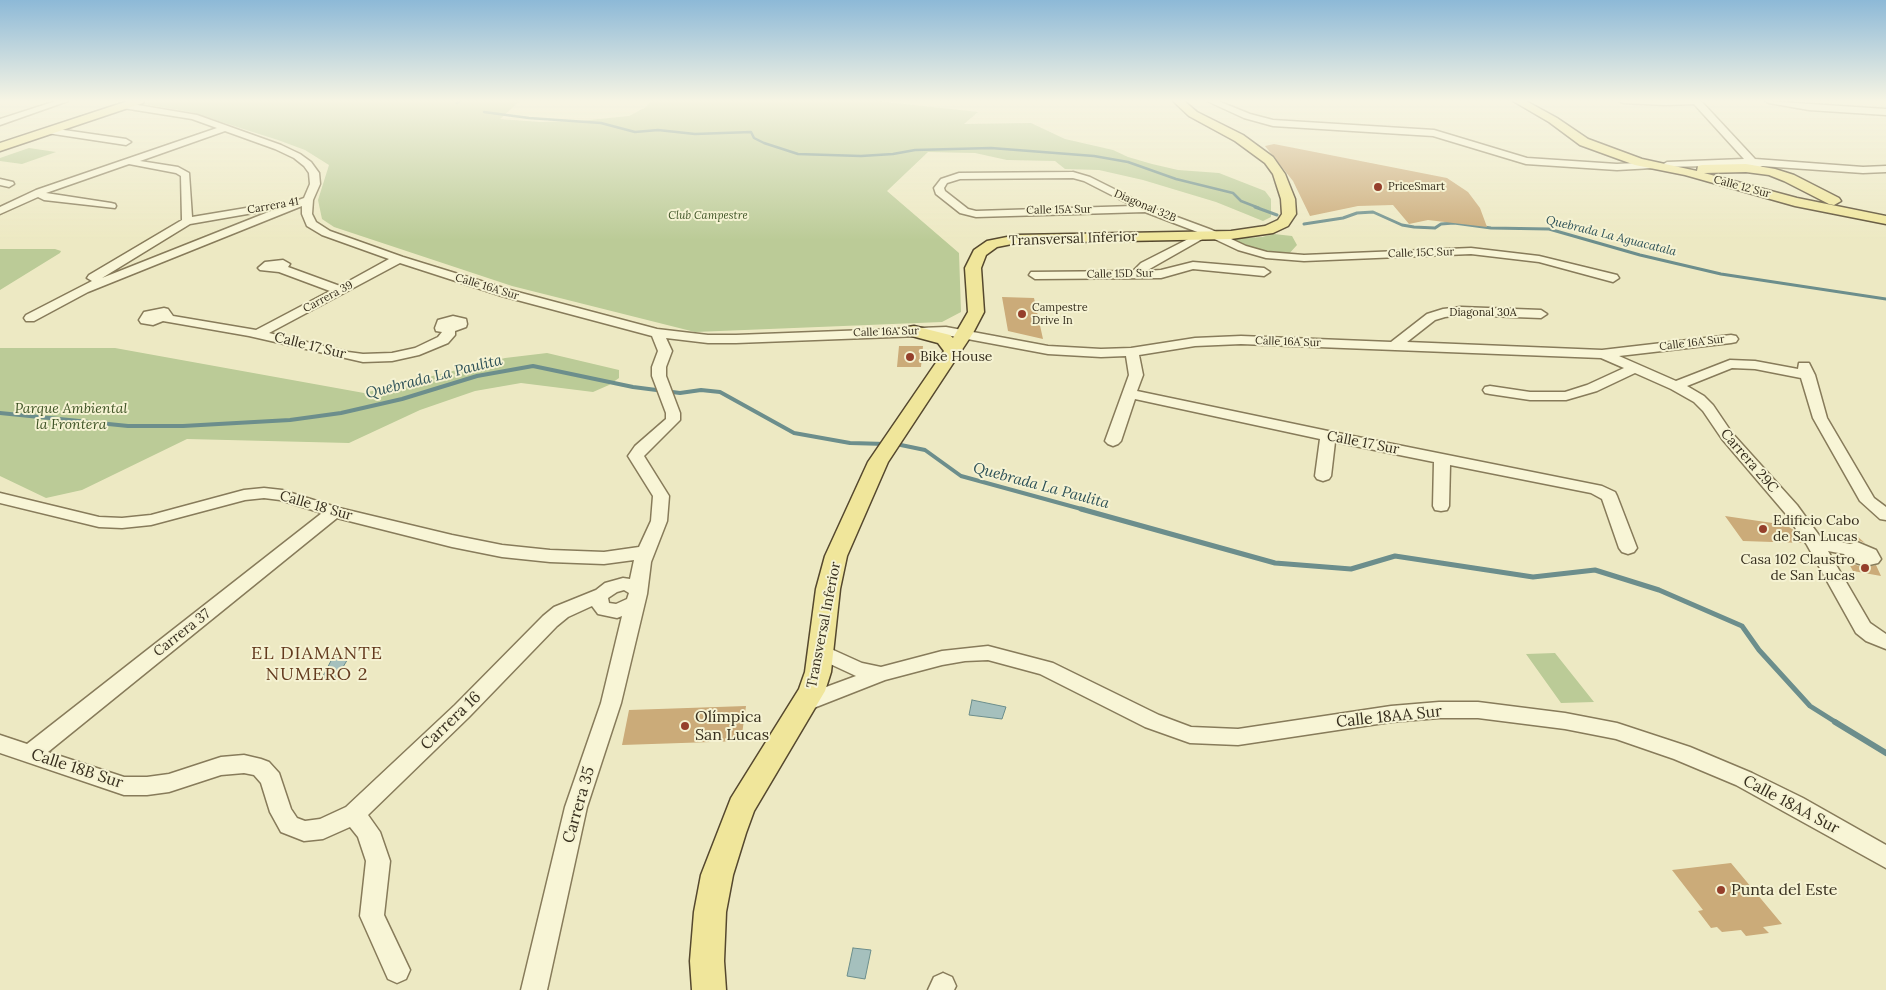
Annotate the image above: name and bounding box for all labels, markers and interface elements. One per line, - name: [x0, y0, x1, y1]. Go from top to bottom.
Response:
- street label: Calle 12 Sur: [1712, 173, 1772, 201]
- place label: PriceSmart: [1388, 180, 1445, 194]
- marker: PriceSmart: [1372, 181, 1384, 193]
- street label: Diagonal 32B: [1112, 187, 1178, 225]
- street label: Carrera 41: [246, 195, 300, 217]
- street label: Calle 15A Sur: [1026, 203, 1092, 217]
- park label: Club Campestre: [668, 209, 748, 223]
- water label: Quebrada La Aguacatala: [1544, 213, 1678, 259]
- street label: Transversal Inferior: [1009, 228, 1137, 250]
- street label: Calle 15C Sur: [1388, 245, 1454, 261]
- street label: Calle 15D Sur: [1086, 267, 1154, 281]
- street label: Calle 16A Sur: [454, 271, 520, 303]
- street label: Carrera 39: [301, 278, 355, 316]
- place label: Campestre Drive In: [1032, 301, 1088, 327]
- street label: Diagonal 30A: [1449, 306, 1517, 320]
- marker: Campestre Drive In: [1016, 308, 1028, 320]
- street label: Calle 16A Sur: [853, 324, 919, 340]
- street label: Calle 17 Sur: [272, 329, 348, 363]
- street label: Calle 16A Sur: [1659, 332, 1725, 354]
- street label: Calle 16A Sur: [1255, 334, 1321, 350]
- place label: Bike House: [920, 349, 992, 365]
- water label: Quebrada La Paulita: [364, 351, 504, 403]
- marker: Bike House: [904, 351, 916, 363]
- park label: Parque Ambiental la Frontera: [15, 401, 127, 434]
- street label: Carrera 29C: [1717, 426, 1781, 496]
- street label: Calle 17 Sur: [1325, 428, 1401, 458]
- water label: Quebrada La Paulita: [971, 459, 1111, 513]
- street label: Calle 18 Sur: [278, 488, 354, 524]
- place label: Edificio Cabo de San Lucas: [1773, 513, 1859, 546]
- marker: Edificio Cabo de San Lucas: [1757, 523, 1769, 535]
- place label: Casa 102 Claustro de San Lucas: [1741, 552, 1855, 584]
- street label: Transversal Inferior: [804, 560, 844, 690]
- marker: Casa 102 Claustro de San Lucas: [1859, 562, 1871, 574]
- street label: Carrera 37: [150, 606, 214, 660]
- district label: EL DIAMANTE NUMERO 2: [250, 643, 384, 686]
- street label: Carrera 16: [417, 688, 485, 754]
- street label: Calle 18AA Sur: [1335, 702, 1443, 732]
- place label: Olímpica San Lucas: [695, 707, 769, 745]
- marker: Olímpica San Lucas: [679, 720, 691, 732]
- street label: Calle 18B Sur: [29, 745, 125, 793]
- street label: Carrera 35: [559, 764, 599, 846]
- street label: Calle 18AA Sur: [1740, 772, 1842, 838]
- place label: Punta del Este: [1731, 880, 1837, 900]
- marker: Punta del Este: [1715, 884, 1727, 896]

